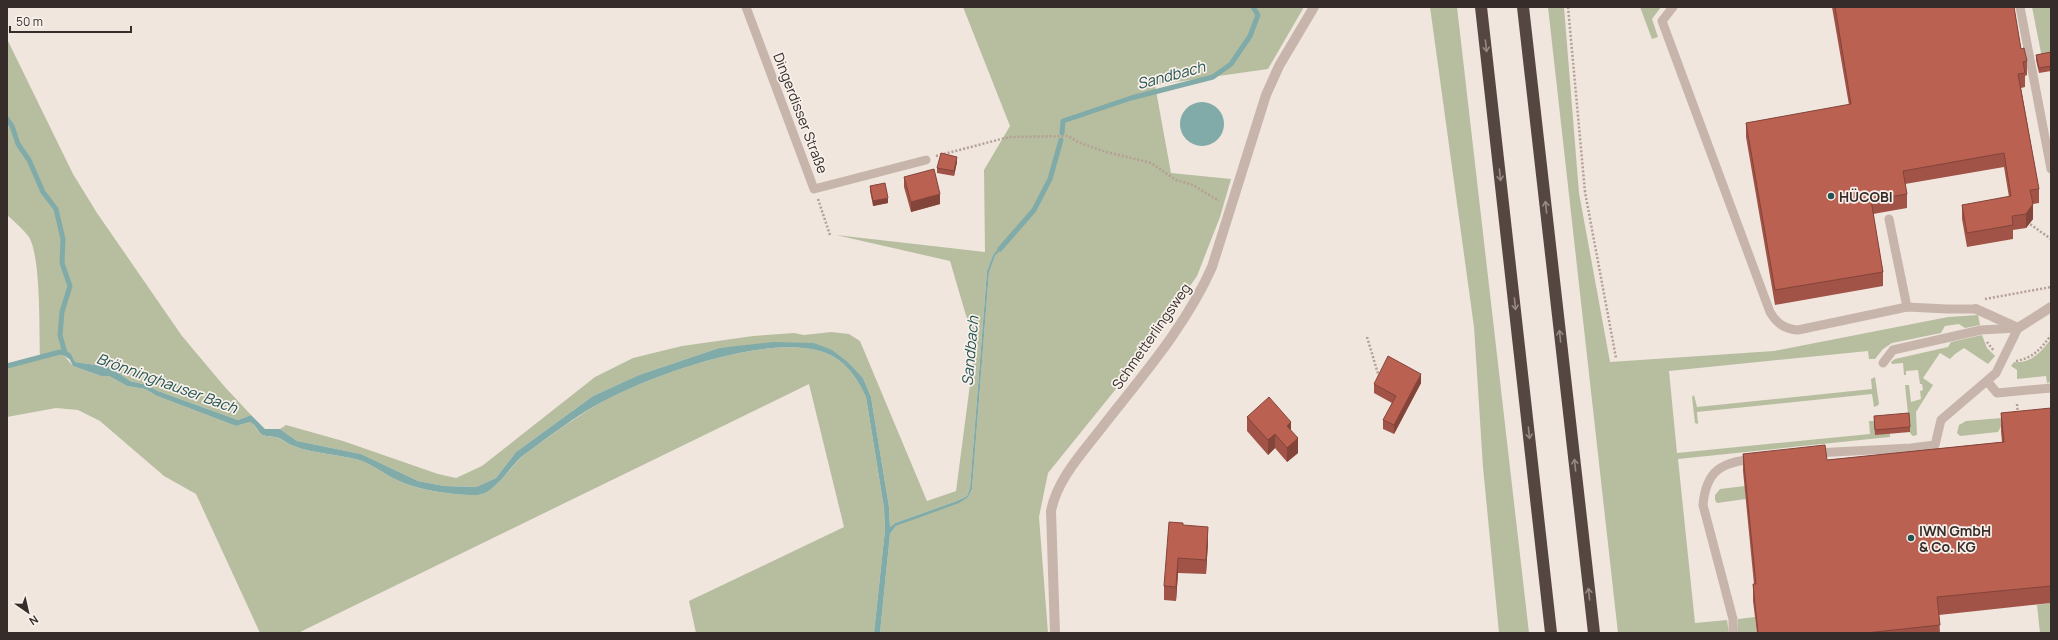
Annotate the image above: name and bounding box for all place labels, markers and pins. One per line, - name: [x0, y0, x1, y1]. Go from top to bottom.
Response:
- place label: HÜCOBI: [1839, 187, 1893, 206]
- marker: HÜCOBI: [1826, 191, 1836, 201]
- place label: IWN GmbH & Co. KG: [1919, 521, 1991, 556]
- marker: IWN GmbH & Co. KG: [1906, 533, 1916, 543]

